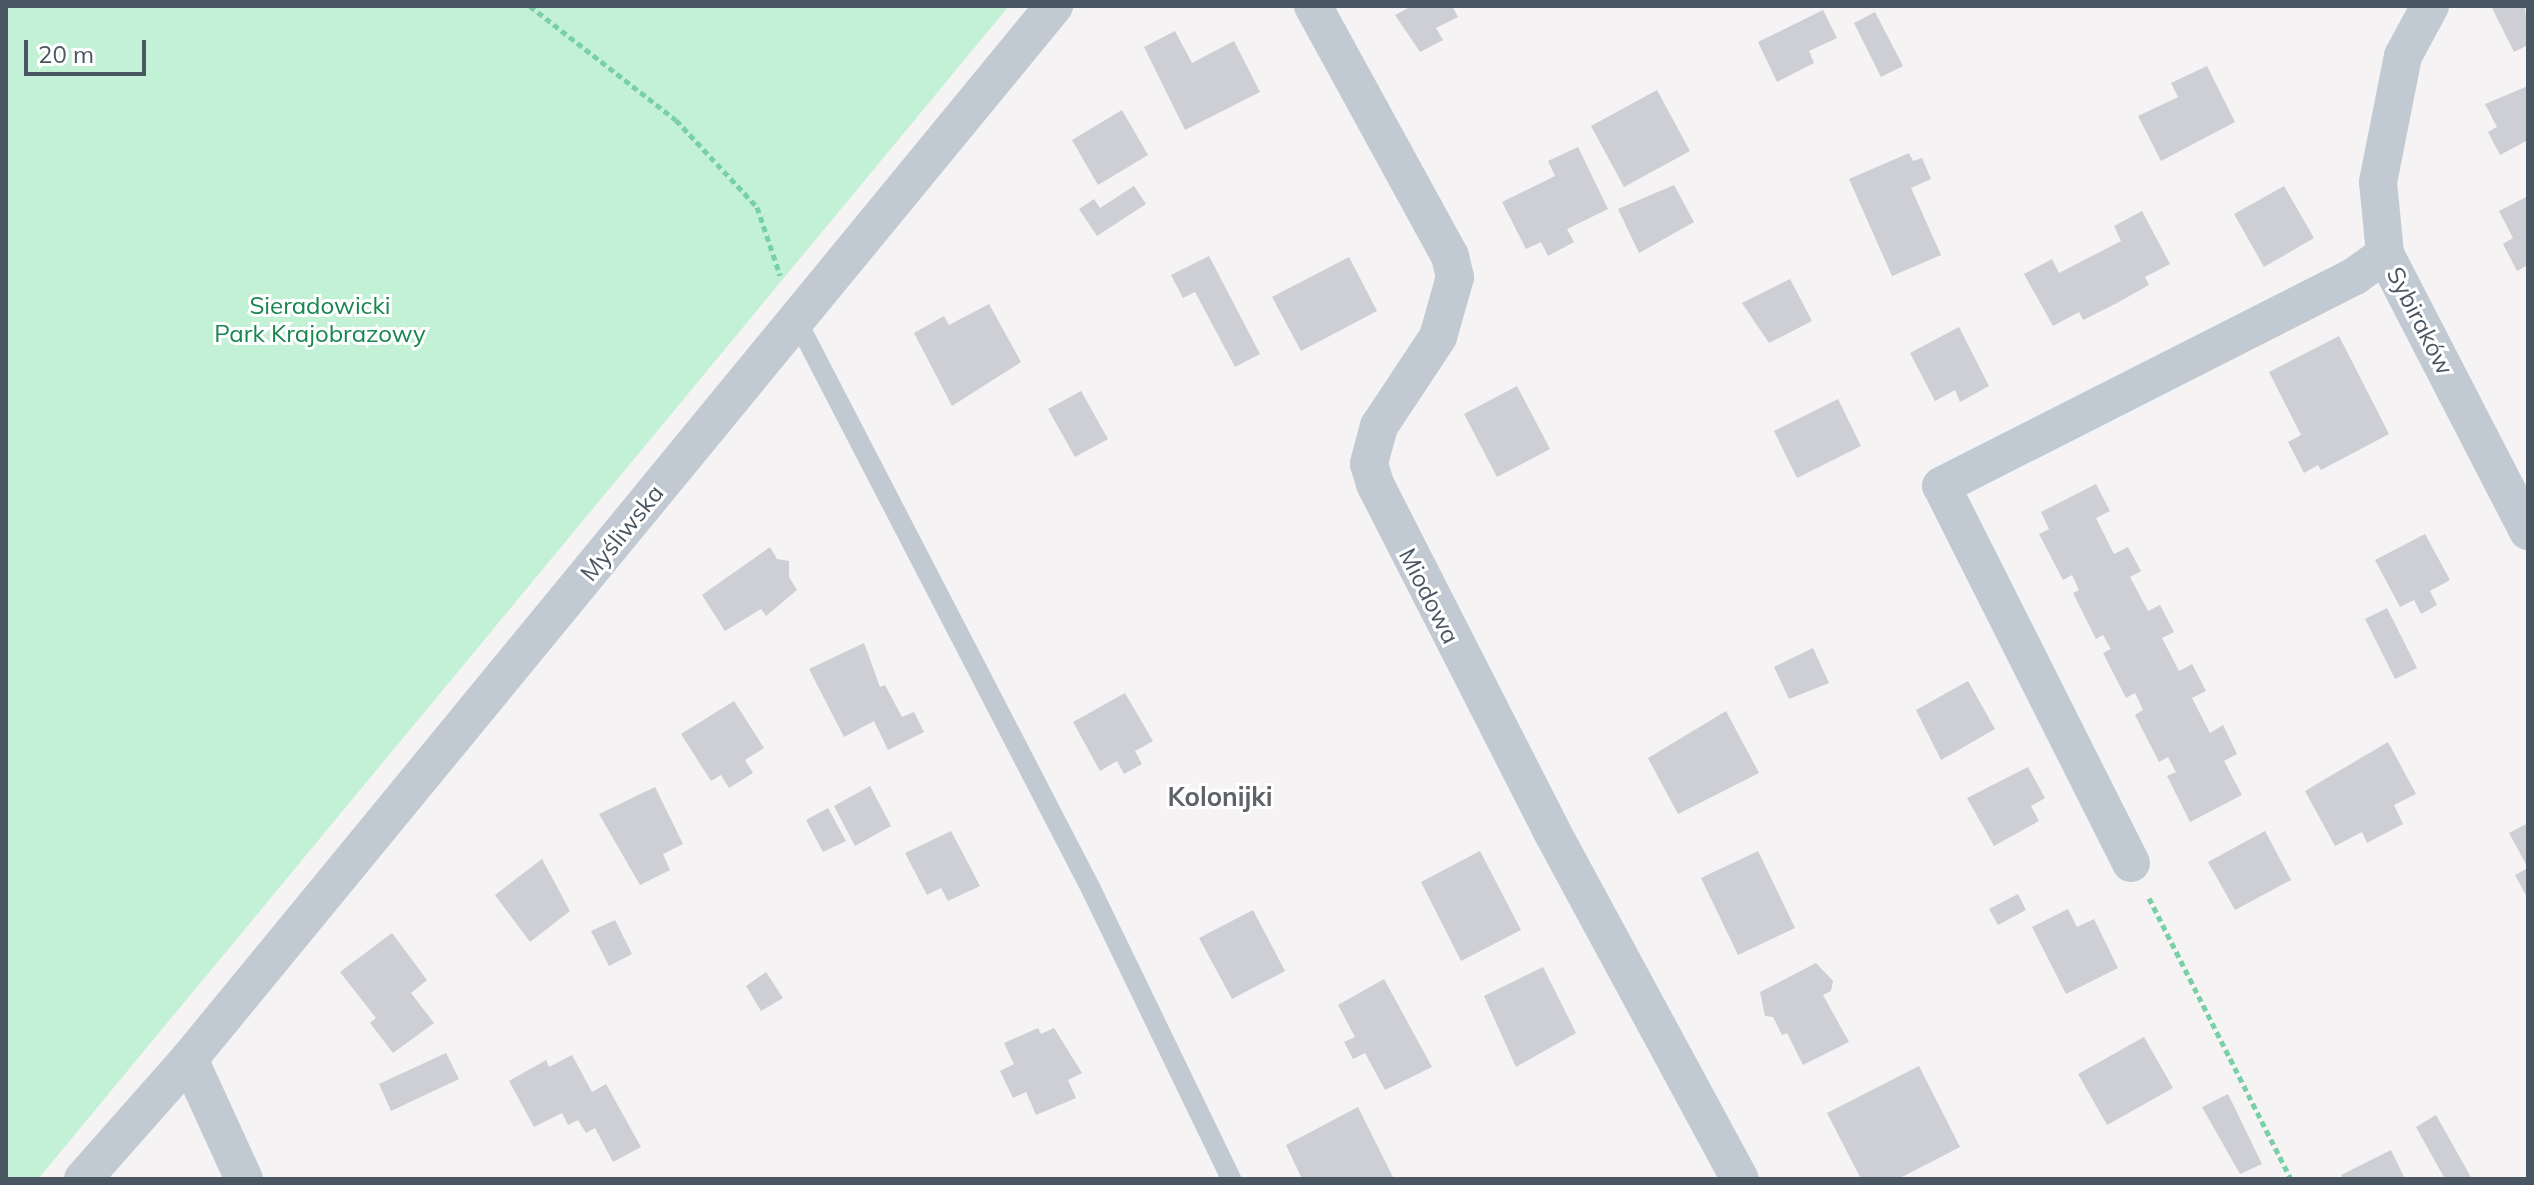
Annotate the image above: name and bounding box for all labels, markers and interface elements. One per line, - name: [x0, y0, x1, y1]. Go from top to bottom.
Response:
- scale bar: [28, 24, 150, 74]
- text: 20 m: [38, 39, 94, 69]
- street label: Sybiraków: [2381, 262, 2459, 380]
- park label: Sieradowicki Park Krajobrazowy: [214, 292, 426, 348]
- street label: Myśliwska: [574, 479, 670, 587]
- street label: Miodowa: [1393, 544, 1465, 648]
- district label: Kolonijki: [1168, 781, 1272, 813]

